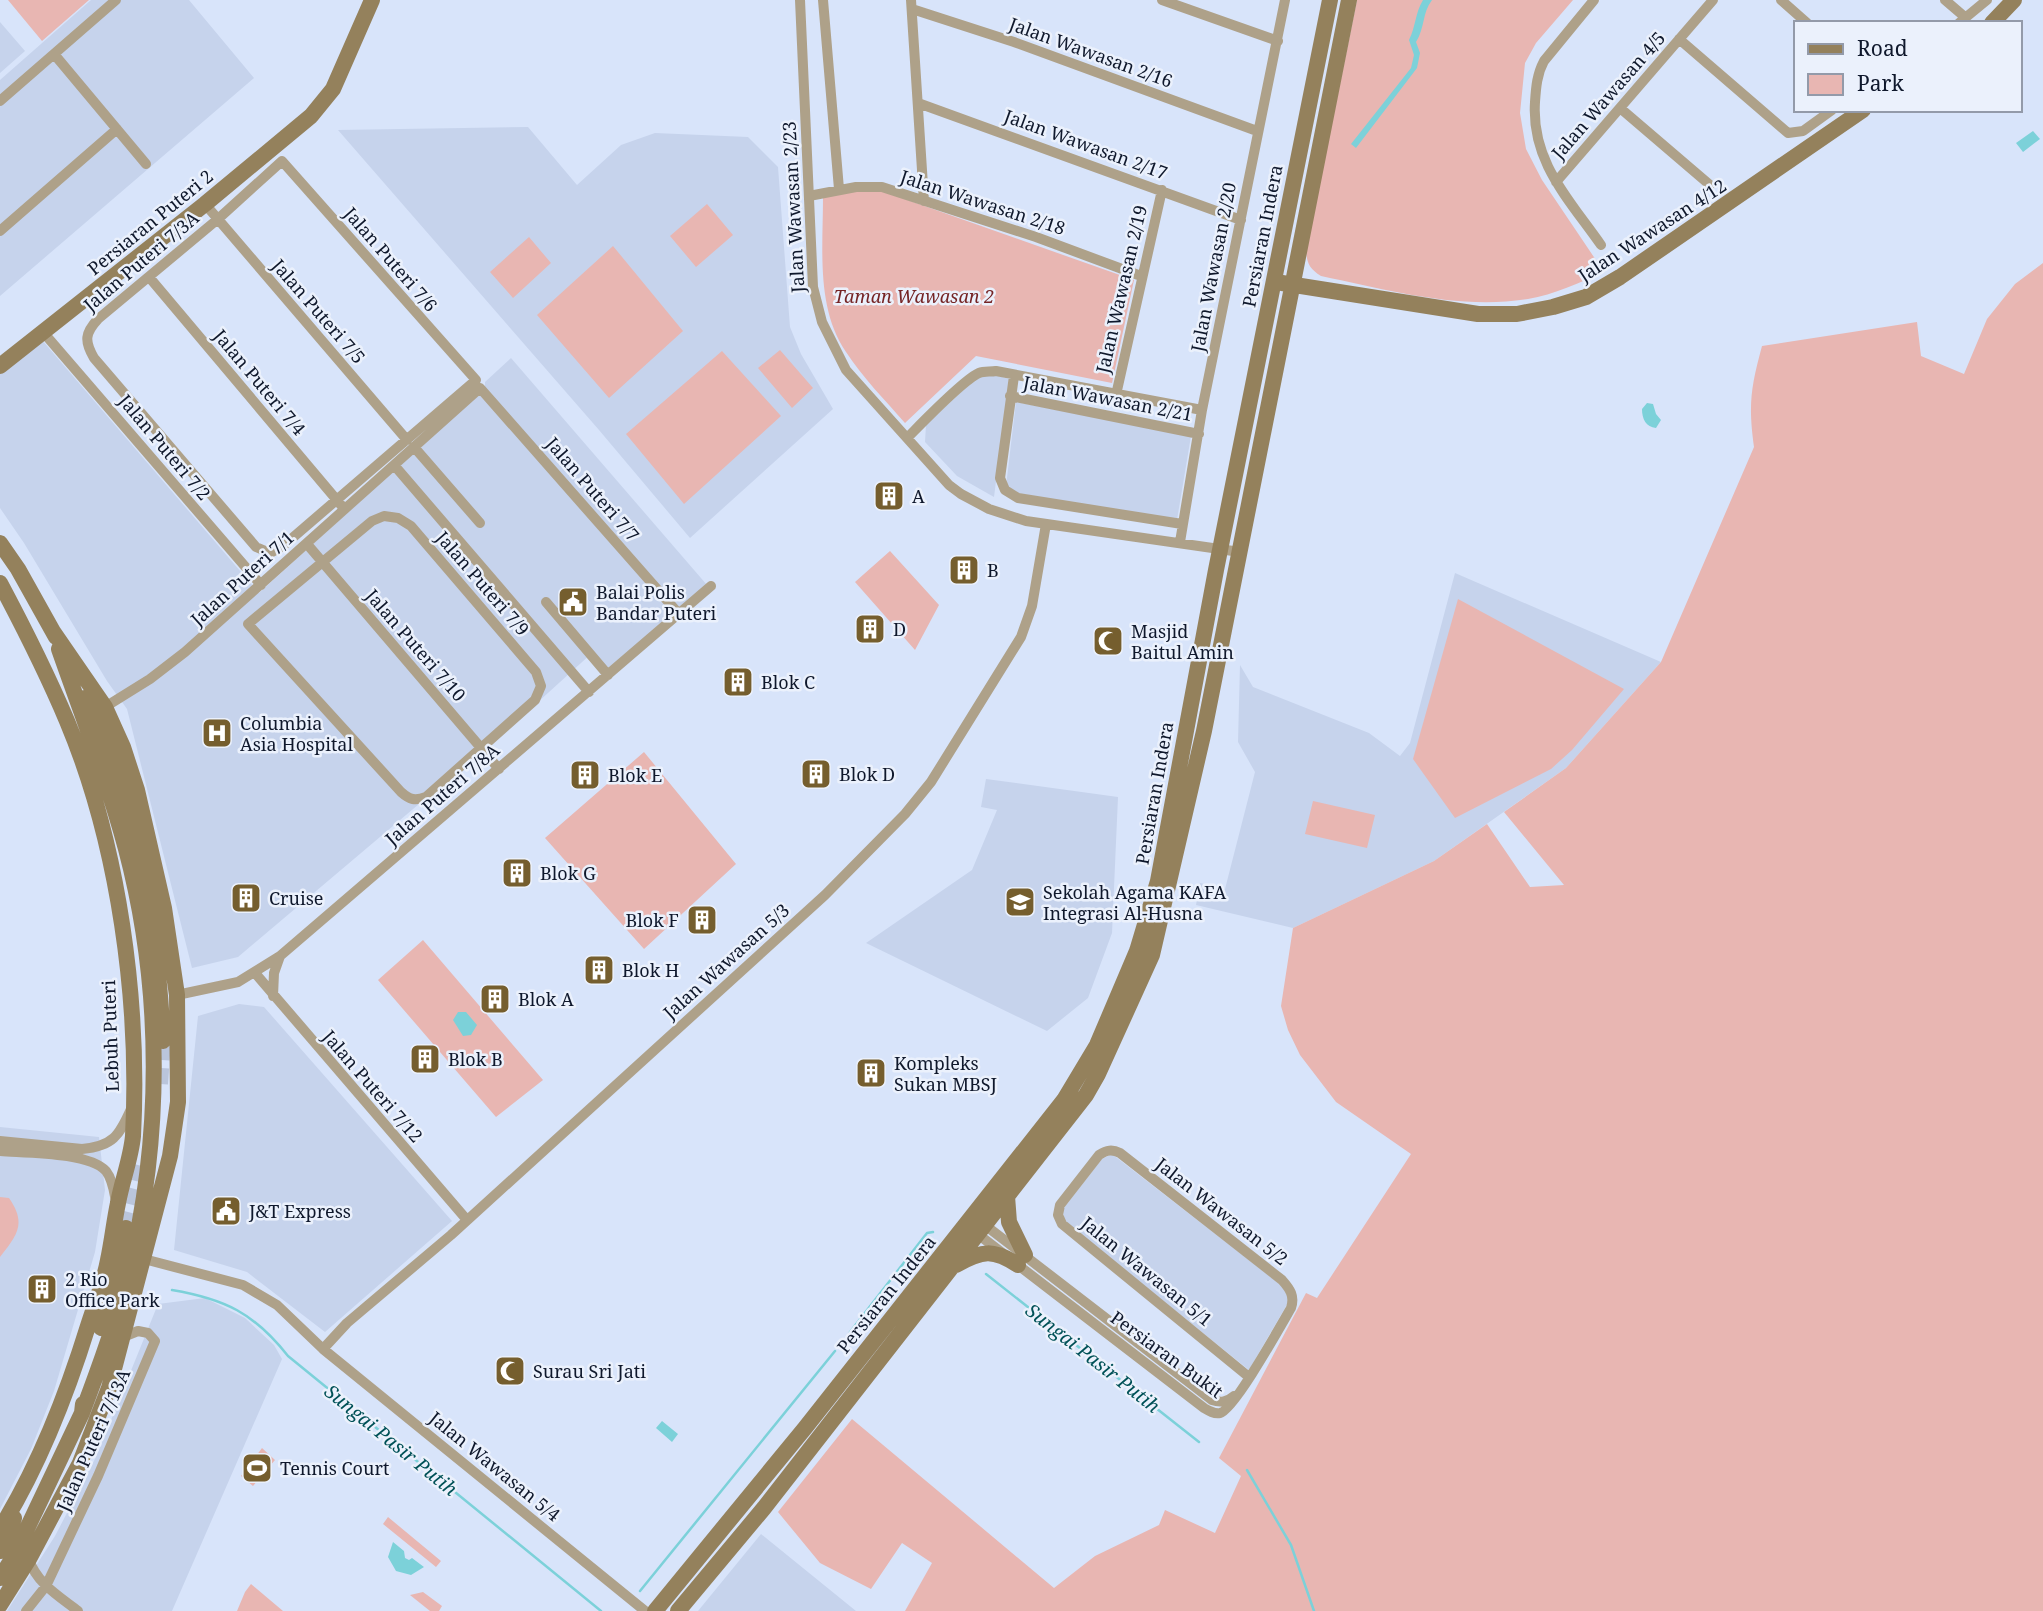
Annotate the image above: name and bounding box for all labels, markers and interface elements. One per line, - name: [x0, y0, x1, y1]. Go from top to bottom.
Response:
- street label: Jalan Wawasan 2/16: [1005, 11, 1176, 93]
- legend: [1794, 21, 2022, 112]
- street label: Jalan Wawasan 4/5: [1545, 26, 1670, 165]
- text: Road: [1857, 34, 1908, 62]
- text: Park: [1857, 69, 1904, 97]
- street label: Jalan Wawasan 2/17: [1000, 103, 1171, 185]
- street label: Jalan Wawasan 2/23: [777, 121, 810, 294]
- street label: Persiaran Indera: [1236, 163, 1288, 309]
- street label: Persiaran Puteri 2: [82, 164, 218, 280]
- street label: Jalan Wawasan 2/18: [897, 164, 1068, 240]
- street label: Jalan Wawasan 4/12: [1573, 173, 1731, 287]
- street label: Jalan Wawasan 2/20: [1185, 180, 1241, 355]
- street label: Jalan Puteri 7/6: [338, 201, 443, 316]
- street label: Jalan Wawasan 2/19: [1090, 203, 1152, 376]
- street label: Jalan Puteri 7/3A: [77, 205, 204, 317]
- street label: Jalan Puteri 7/5: [266, 253, 371, 368]
- park label: Taman Wawasan 2: [834, 284, 994, 308]
- street label: Jalan Puteri 7/4: [208, 323, 311, 440]
- street label: Jalan Wawasan 2/21: [1020, 370, 1195, 426]
- street label: Jalan Puteri 7/2: [113, 388, 216, 505]
- street label: Jalan Puteri 7/7: [540, 431, 645, 546]
- building icon: A: [872, 479, 906, 513]
- place label: A: [912, 484, 925, 508]
- street label: Jalan Puteri 7/1: [185, 525, 299, 631]
- street label: Jalan Puteri 7/9: [430, 525, 535, 640]
- building icon: B: [947, 553, 981, 587]
- place label: B: [987, 558, 999, 582]
- place label: Balai Polis Bandar Puteri: [596, 580, 717, 625]
- street label: Jalan Puteri 7/10: [360, 583, 471, 706]
- public building icon: Balai Polis Bandar Puteri: [556, 585, 590, 619]
- building icon: D: [853, 612, 887, 646]
- place label: D: [893, 617, 906, 641]
- place label: Masjid Baitul Amin: [1131, 619, 1234, 664]
- mosque icon: Masjid Baitul Amin: [1091, 624, 1125, 658]
- building icon: Blok C: [721, 665, 755, 699]
- place label: Blok C: [761, 670, 815, 694]
- place label: Columbia Asia Hospital: [240, 711, 353, 756]
- hospital icon: Columbia Asia Hospital: [200, 716, 234, 750]
- street label: Persiaran Indera: [1130, 720, 1178, 866]
- street label: Jalan Puteri 7/8A: [379, 738, 504, 851]
- building icon: Blok D: [799, 757, 833, 791]
- building icon: Blok E: [568, 758, 602, 792]
- place label: Blok D: [839, 762, 895, 786]
- place label: Blok E: [608, 763, 662, 787]
- building icon: Blok G: [500, 856, 534, 890]
- place label: Blok G: [540, 861, 596, 885]
- place label: Sekolah Agama KAFA Integrasi Al-Husna: [1043, 880, 1226, 925]
- building icon: Cruise: [229, 881, 263, 915]
- school or university icon: Sekolah Agama KAFA Integrasi Al-Husna: [1003, 885, 1037, 919]
- place label: Cruise: [269, 886, 323, 910]
- street label: Jalan Wawasan 5/3: [657, 898, 794, 1025]
- building icon: Blok F: [685, 903, 719, 937]
- place label: Blok F: [625, 908, 679, 932]
- building icon: Blok H: [582, 953, 616, 987]
- place label: Blok H: [622, 958, 679, 982]
- street label: Lebuh Puteri: [96, 979, 124, 1092]
- building icon: Blok A: [478, 982, 512, 1016]
- place label: Blok A: [518, 987, 574, 1011]
- street label: Jalan Puteri 7/12: [317, 1024, 428, 1147]
- building icon: Blok B: [408, 1042, 442, 1076]
- place label: Blok B: [448, 1047, 503, 1071]
- place label: Kompleks Sukan MBSJ: [894, 1051, 997, 1096]
- building icon: Kompleks Sukan MBSJ: [854, 1056, 888, 1090]
- street label: Jalan Wawasan 5/2: [1150, 1151, 1293, 1270]
- public building icon: J&T Express: [209, 1194, 243, 1228]
- place label: J&T Express: [248, 1199, 351, 1223]
- street label: Jalan Wawasan 5/1: [1076, 1210, 1217, 1331]
- street label: Persiaran Indera: [831, 1230, 941, 1358]
- place label: 2 Rio Office Park: [65, 1267, 160, 1312]
- building icon: 2 Rio Office Park: [25, 1272, 59, 1306]
- water label: Sungai Pasir Putih: [1020, 1297, 1166, 1419]
- street label: Persiaran Bukit: [1106, 1305, 1228, 1403]
- mosque icon: Surau Sri Jati: [493, 1354, 527, 1388]
- place label: Surau Sri Jati: [533, 1359, 646, 1383]
- street label: Jalan Puteri 7/13A: [50, 1365, 135, 1516]
- water label: Sungai Pasir Putih: [319, 1378, 463, 1502]
- street label: Jalan Wawasan 5/4: [424, 1405, 565, 1526]
- sports icon: Tennis Court: [240, 1451, 274, 1485]
- place label: Tennis Court: [280, 1456, 389, 1480]

